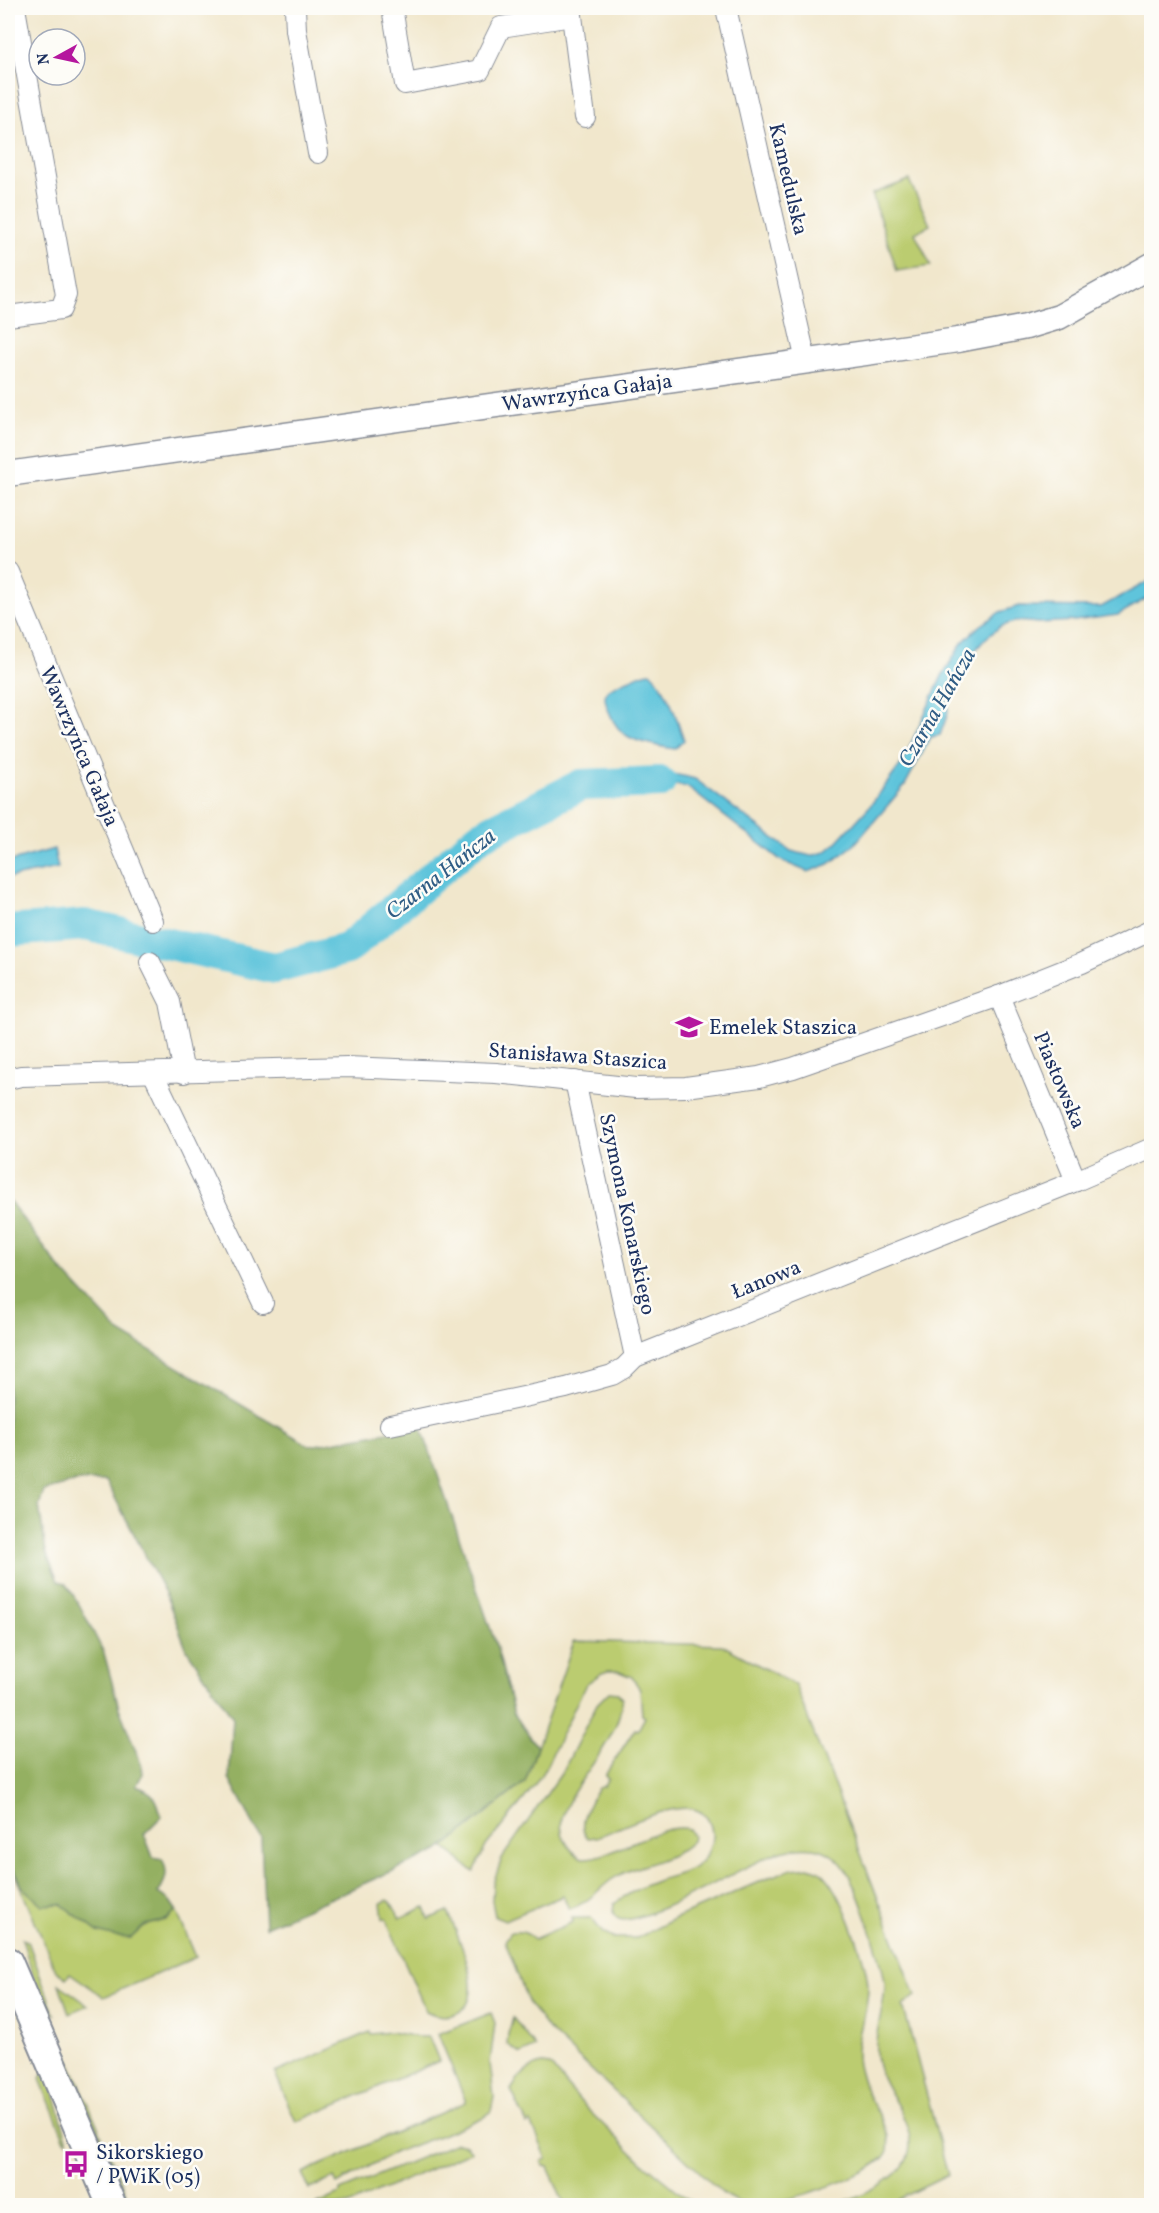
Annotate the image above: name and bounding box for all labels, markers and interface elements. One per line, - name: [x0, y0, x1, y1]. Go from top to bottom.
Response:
- north arrow: [27, 27, 87, 87]
- text: N: [32, 51, 56, 66]
- street label: Kamedulska: [761, 120, 814, 238]
- street label: Wawrzyńca Gałaja: [500, 367, 674, 420]
- water label: Czarna Hańcza: [892, 643, 985, 773]
- street label: Wawrzyńca Gałaja: [32, 662, 126, 831]
- water label: Czarna Hańcza: [380, 822, 503, 928]
- school or university icon: Emelek Staszica: [674, 1012, 704, 1042]
- place label: Emelek Staszica: [709, 1014, 857, 1043]
- street label: Piastowska: [1025, 1027, 1092, 1134]
- street label: Stanisława Staszica: [487, 1037, 668, 1078]
- street label: Szymona Konarskiego: [591, 1111, 662, 1318]
- street label: Łanowa: [728, 1253, 806, 1307]
- place label: Sikorskiego / PWiK (05): [96, 2139, 204, 2192]
- bus stop icon: Sikorskiego / PWiK (05): [61, 2149, 91, 2179]

